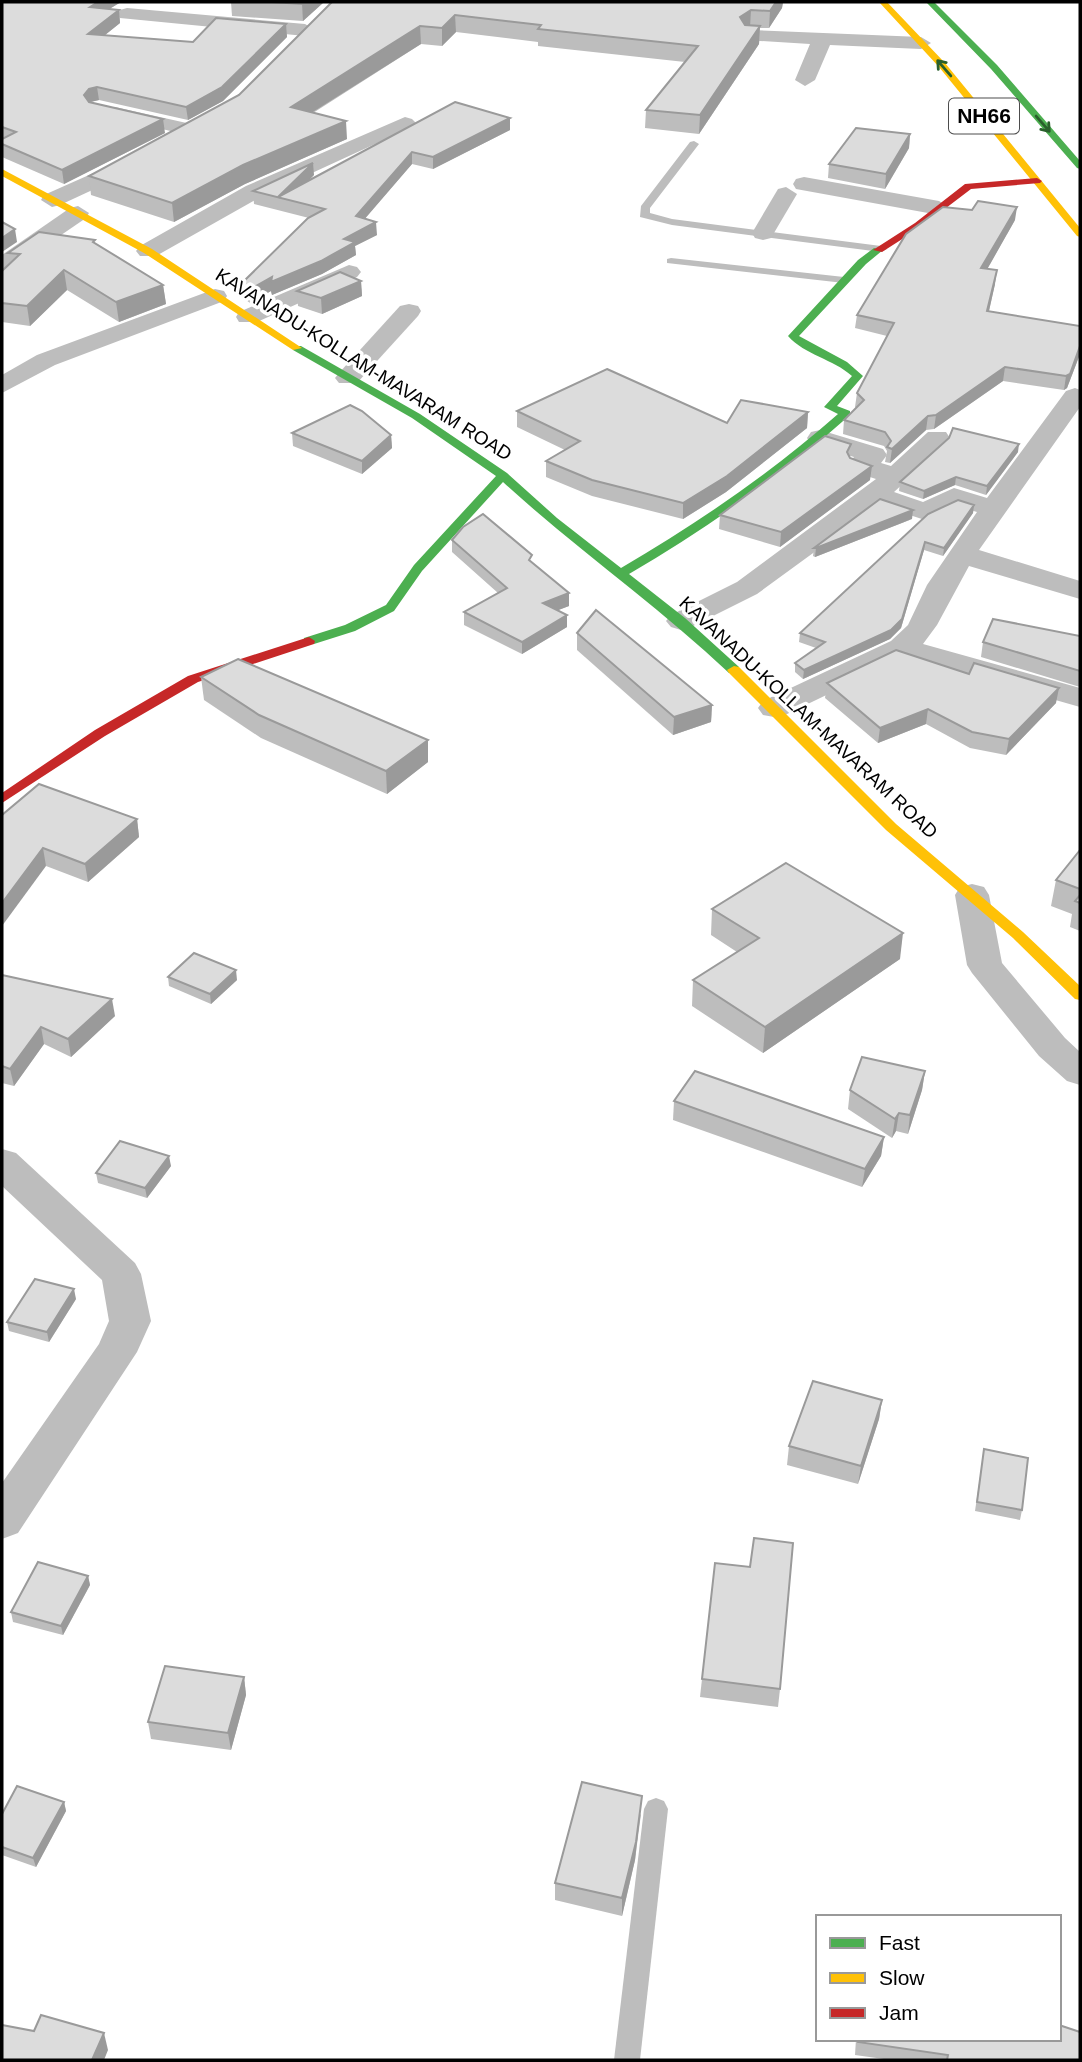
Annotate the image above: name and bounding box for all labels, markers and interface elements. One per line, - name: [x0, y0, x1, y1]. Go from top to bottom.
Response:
- one-way arrow: [936, 59, 952, 77]
- road number: NH66: [949, 99, 1019, 134]
- one-way arrow: [1035, 114, 1051, 132]
- street label: KAVANADU-KOLLAM-MAVARAM ROAD: [212, 264, 516, 465]
- street label: KAVANADU-KOLLAM-MAVARAM ROAD: [675, 592, 942, 843]
- legend: [816, 1915, 1061, 2041]
- text: Fast: [879, 1931, 920, 1954]
- text: Slow: [879, 1966, 925, 1989]
- text: Jam: [879, 2001, 919, 2024]

